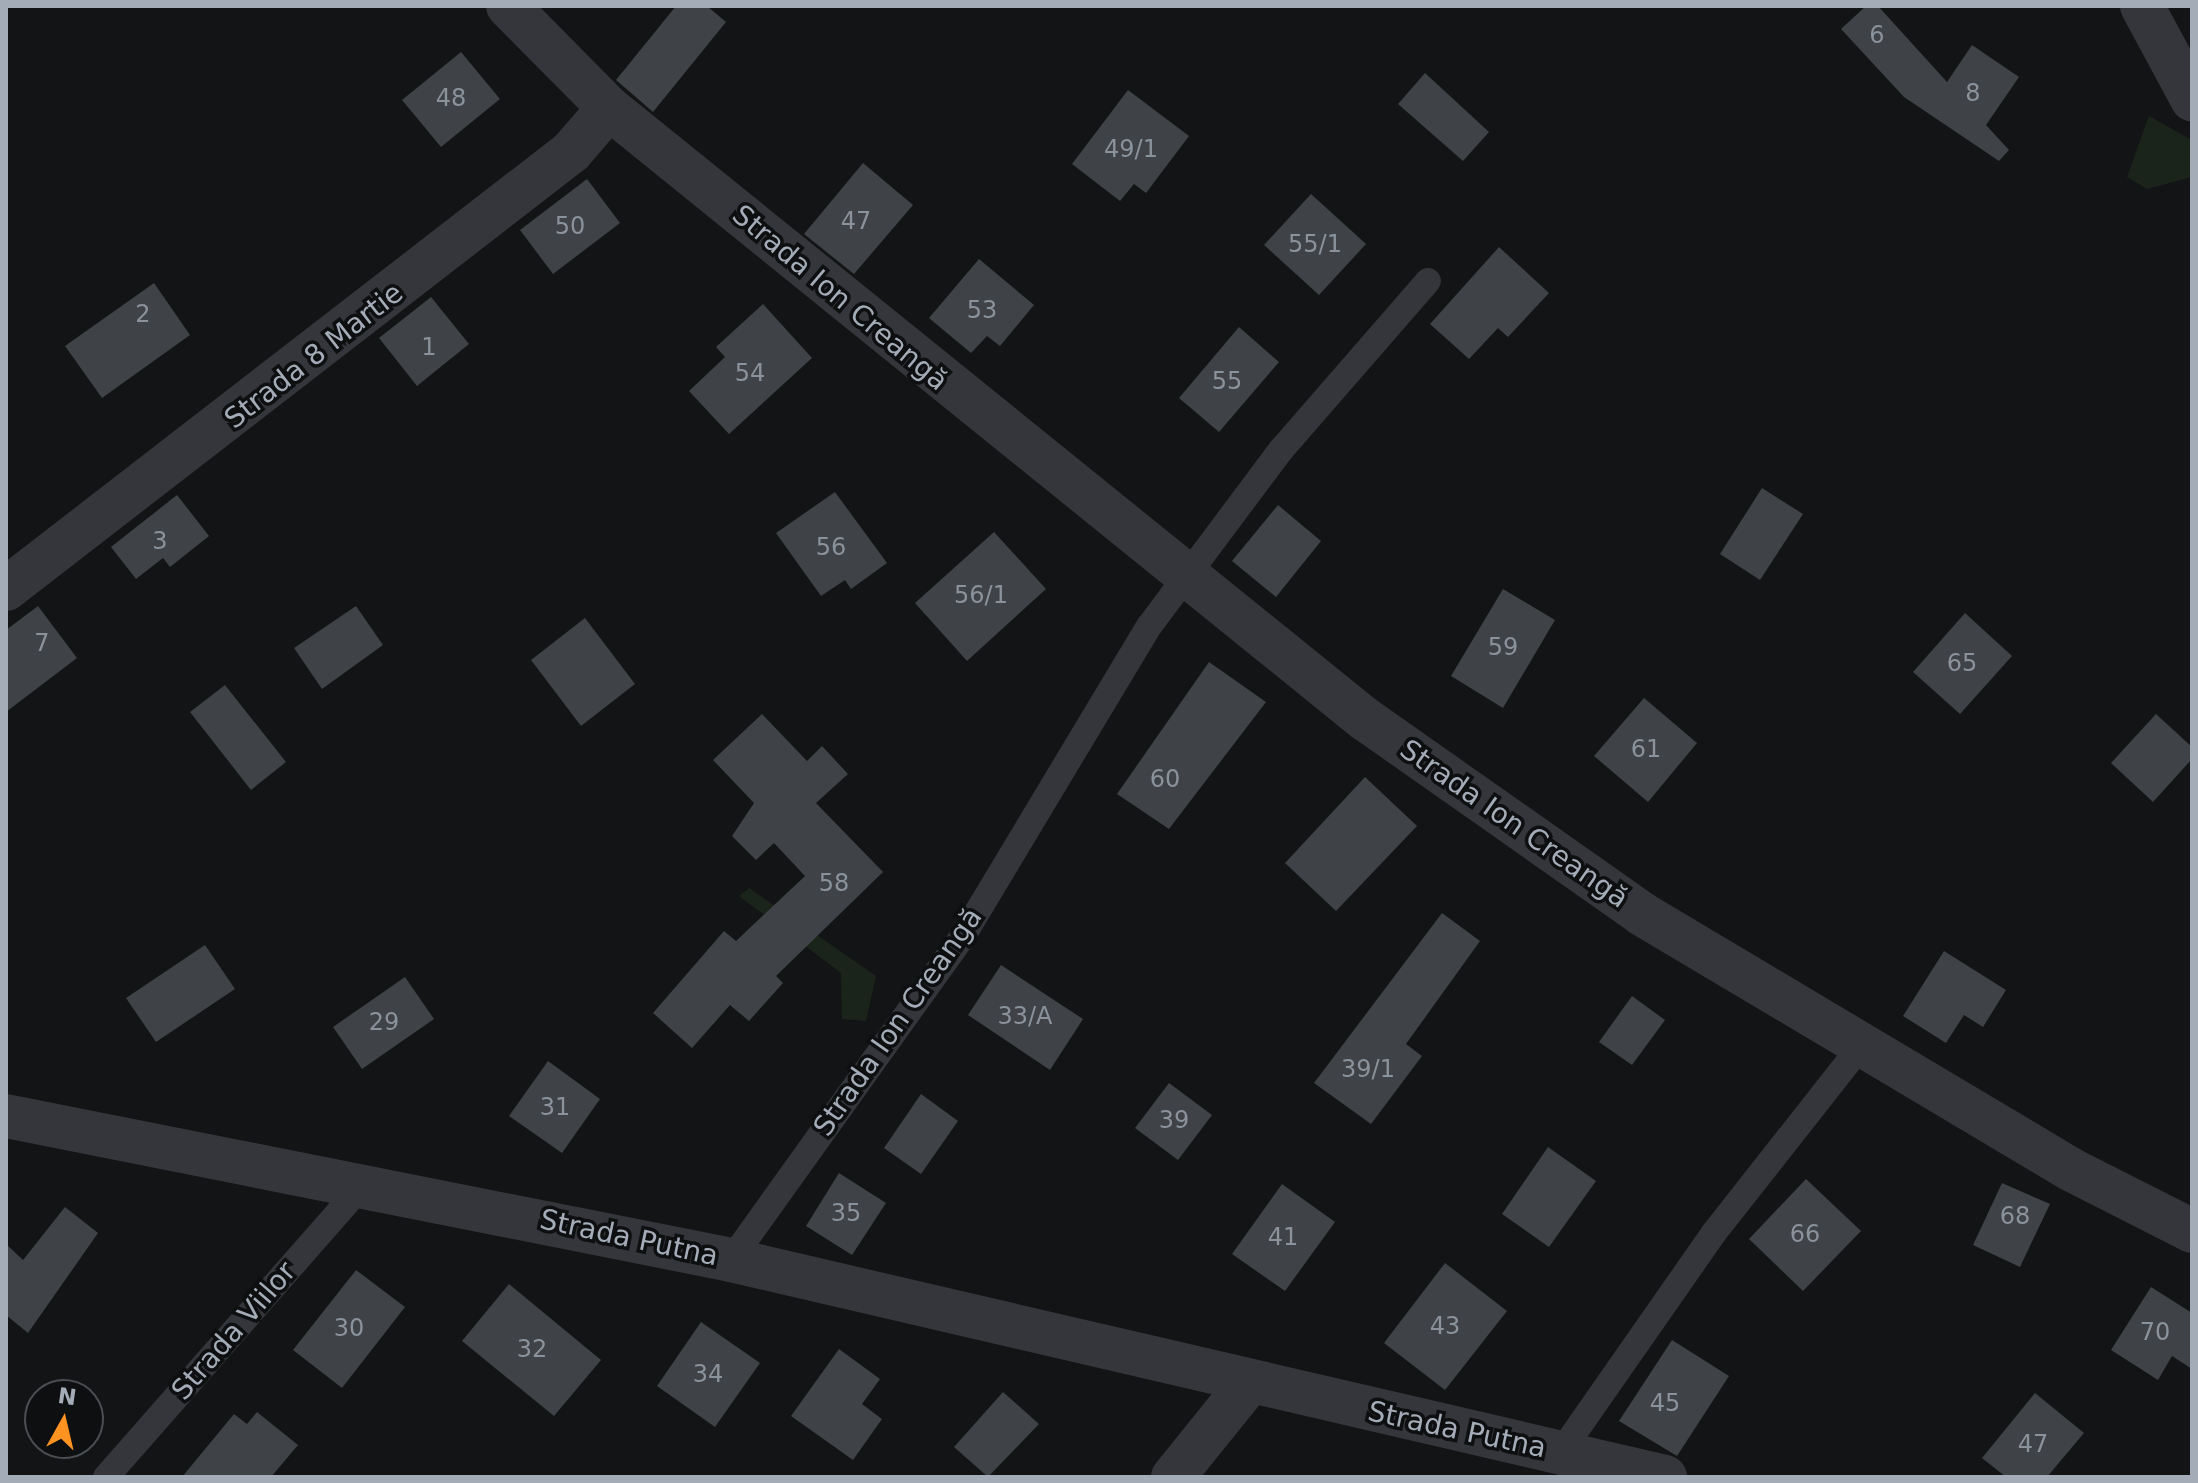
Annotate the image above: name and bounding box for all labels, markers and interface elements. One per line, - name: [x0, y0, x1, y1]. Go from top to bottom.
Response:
- house number: 6: [1869, 22, 1885, 50]
- house number: 8: [1965, 80, 1981, 108]
- house number: 48: [436, 85, 466, 113]
- house number: 49/1: [1104, 136, 1158, 164]
- street label: Strada Ion Creangă: [725, 198, 955, 398]
- house number: 47: [841, 208, 871, 236]
- house number: 50: [555, 213, 585, 241]
- house number: 55/1: [1288, 231, 1342, 259]
- street label: Strada 8 Martie: [218, 276, 410, 436]
- house number: 53: [967, 297, 997, 325]
- house number: 2: [135, 301, 151, 329]
- house number: 1: [421, 334, 437, 362]
- house number: 54: [735, 360, 765, 388]
- house number: 55: [1212, 368, 1242, 396]
- house number: 3: [152, 528, 168, 556]
- house number: 56: [816, 534, 846, 562]
- house number: 56/1: [954, 582, 1008, 610]
- house number: 7: [34, 630, 50, 658]
- house number: 59: [1488, 634, 1518, 662]
- house number: 65: [1947, 650, 1977, 678]
- street label: Strada Ion Creangă: [1393, 733, 1635, 915]
- house number: 61: [1631, 736, 1661, 764]
- house number: 60: [1150, 766, 1180, 794]
- house number: 58: [819, 870, 849, 898]
- street label: Strada Ion Creangă: [807, 901, 989, 1143]
- house number: 33/A: [997, 1003, 1053, 1031]
- house number: 29: [369, 1009, 399, 1037]
- house number: 39/1: [1341, 1056, 1395, 1084]
- house number: 31: [540, 1094, 570, 1122]
- house number: 39: [1159, 1107, 1189, 1135]
- house number: 35: [831, 1200, 861, 1228]
- street label: Strada Putna: [537, 1203, 721, 1273]
- house number: 68: [2000, 1203, 2030, 1231]
- house number: 66: [1790, 1221, 1820, 1249]
- house number: 41: [1268, 1224, 1298, 1252]
- street label: Strada Viilor: [165, 1255, 303, 1407]
- house number: 43: [1430, 1313, 1460, 1341]
- house number: 30: [334, 1315, 364, 1343]
- house number: 70: [2140, 1319, 2170, 1347]
- house number: 32: [517, 1336, 547, 1364]
- house number: 34: [693, 1361, 723, 1389]
- north arrow: [24, 1379, 104, 1459]
- text: N: [56, 1383, 78, 1410]
- house number: 45: [1650, 1390, 1680, 1418]
- street label: Strada Putna: [1365, 1395, 1549, 1465]
- house number: 47: [2018, 1431, 2048, 1459]

